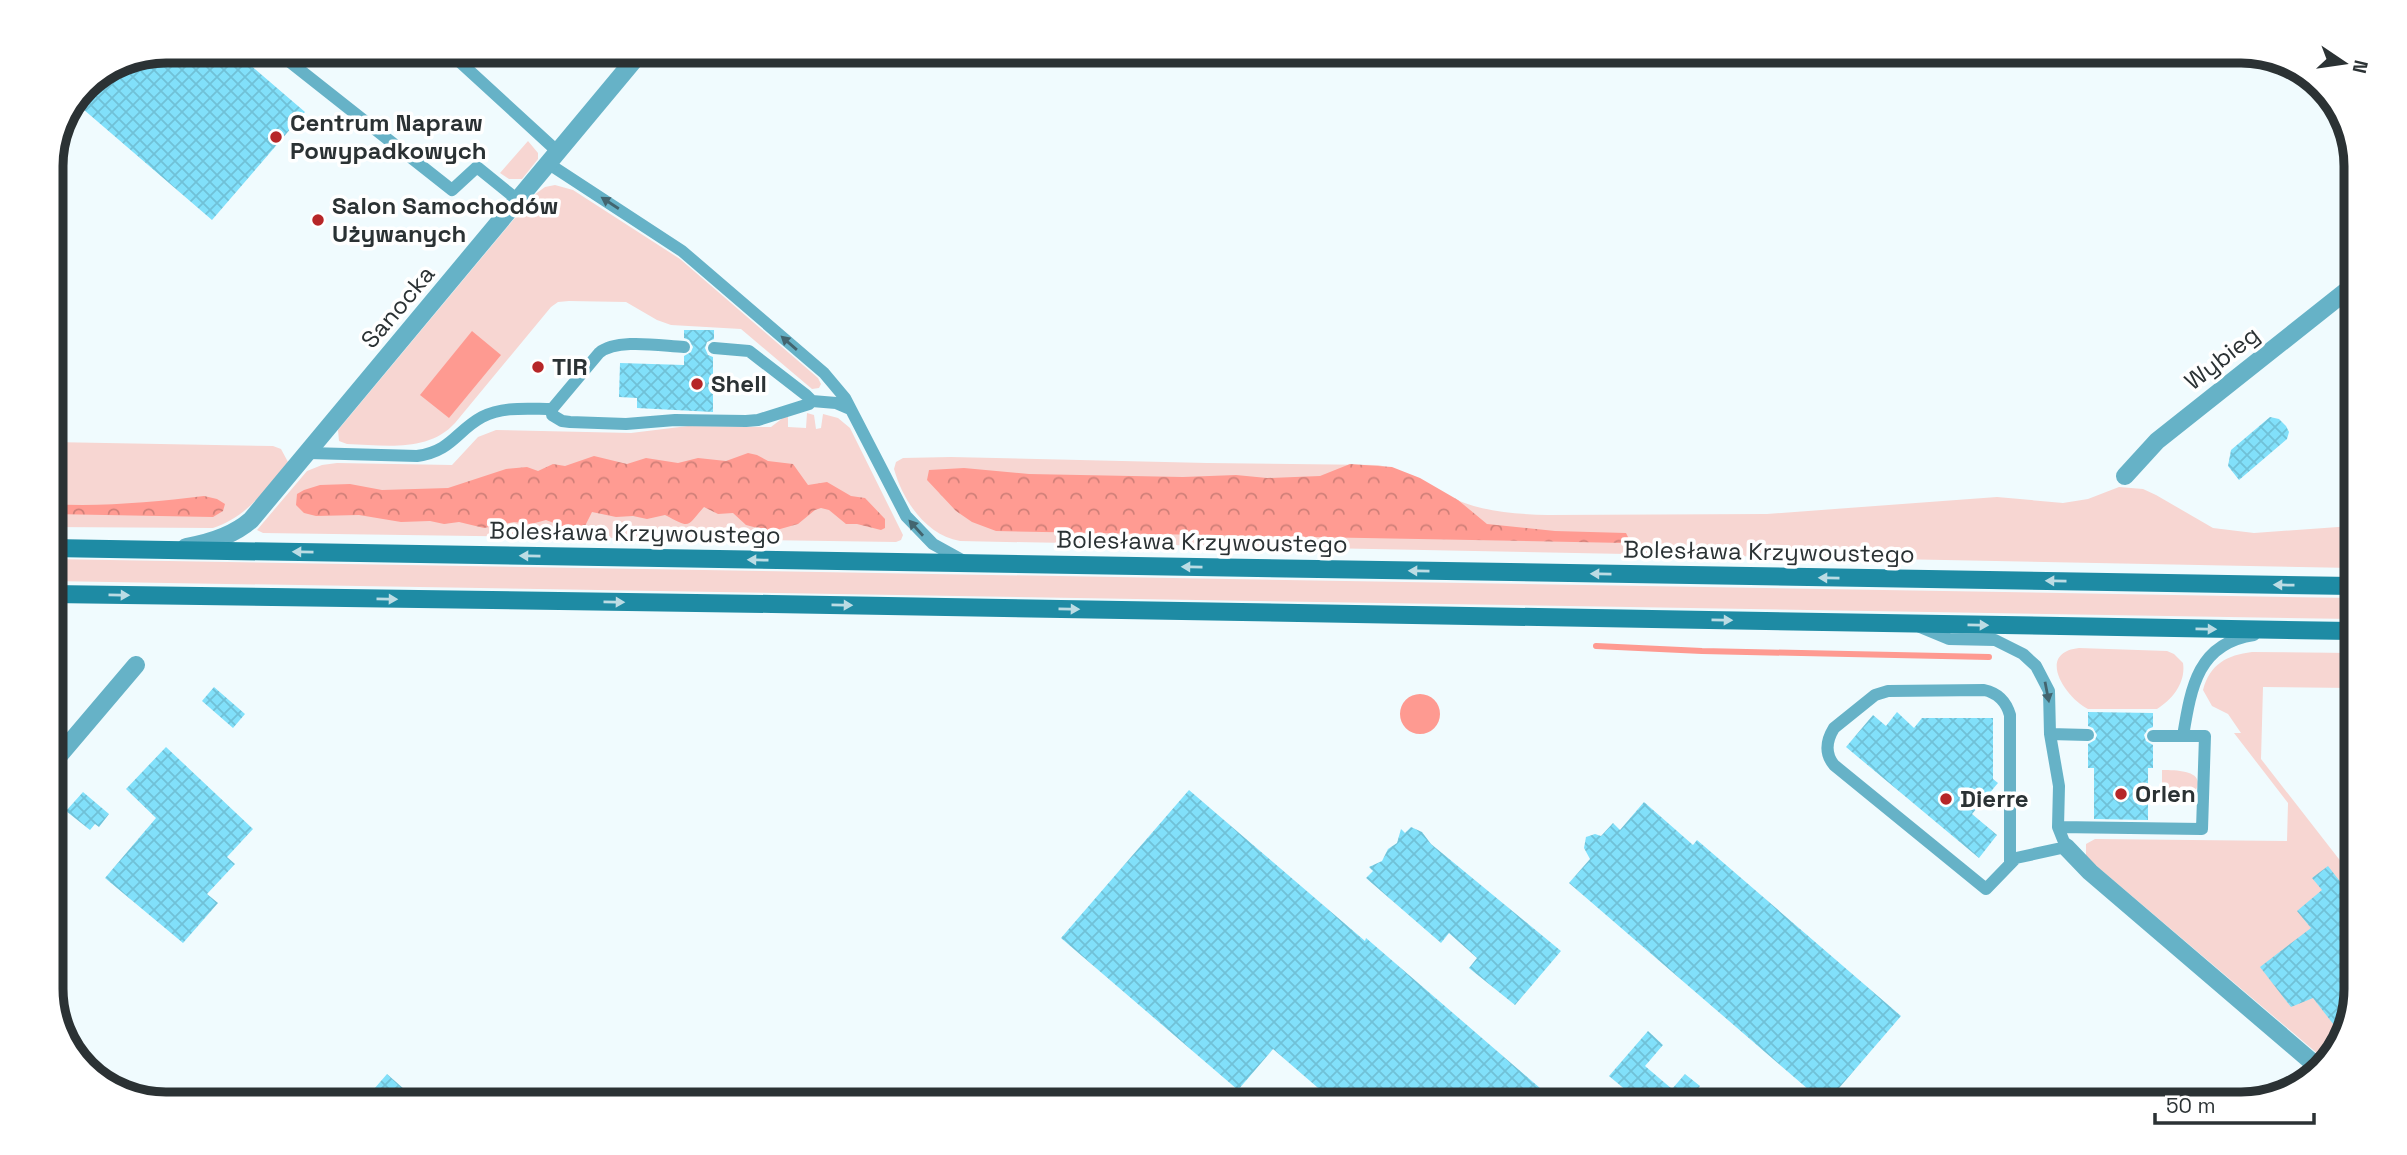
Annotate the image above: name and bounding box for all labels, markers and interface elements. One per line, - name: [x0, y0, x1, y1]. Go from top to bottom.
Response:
- north arrow: [2309, 28, 2379, 98]
- text: N: [2346, 58, 2374, 76]
- place label: Centrum Napraw Powypadkowych: [290, 107, 487, 166]
- marker: Centrum Napraw Powypadkowych: [268, 129, 284, 145]
- place label: Salon Samochodów Używanych: [332, 190, 558, 249]
- one-way arrow: [600, 196, 619, 209]
- marker: Salon Samochodów Używanych: [310, 212, 326, 228]
- street label: Sanocka: [354, 259, 441, 355]
- street label: Wybieg: [2178, 319, 2265, 396]
- one-way arrow: [780, 336, 797, 351]
- place label: TIR: [552, 351, 588, 382]
- marker: TIR: [530, 359, 546, 375]
- place label: Shell: [711, 368, 767, 399]
- marker: Shell: [689, 376, 705, 392]
- street label: Bolesława Krzywoustego: [489, 514, 781, 551]
- one-way arrow: [909, 519, 924, 536]
- street label: Bolesława Krzywoustego: [1056, 523, 1348, 560]
- street label: Bolesława Krzywoustego: [1623, 533, 1915, 570]
- one-way arrow: [292, 546, 314, 558]
- one-way arrow: [519, 550, 541, 562]
- one-way arrow: [746, 554, 768, 566]
- one-way arrow: [1181, 561, 1203, 572]
- one-way arrow: [1408, 565, 1430, 576]
- one-way arrow: [1590, 568, 1612, 580]
- one-way arrow: [1817, 572, 1839, 583]
- one-way arrow: [2045, 575, 2067, 587]
- one-way arrow: [2272, 579, 2294, 591]
- one-way arrow: [108, 589, 130, 601]
- one-way arrow: [376, 593, 398, 605]
- one-way arrow: [604, 596, 626, 608]
- one-way arrow: [831, 599, 853, 611]
- one-way arrow: [1059, 603, 1081, 615]
- one-way arrow: [1712, 614, 1734, 626]
- one-way arrow: [1968, 619, 1990, 630]
- one-way arrow: [2195, 623, 2217, 635]
- one-way arrow: [2042, 681, 2053, 703]
- place label: Orlen: [2135, 778, 2196, 809]
- place label: Dierre: [1960, 783, 2029, 814]
- marker: Orlen: [2113, 786, 2129, 802]
- marker: Dierre: [1938, 791, 1954, 807]
- scale bar: [2155, 1082, 2314, 1126]
- text: 50 m: [2166, 1092, 2216, 1119]

